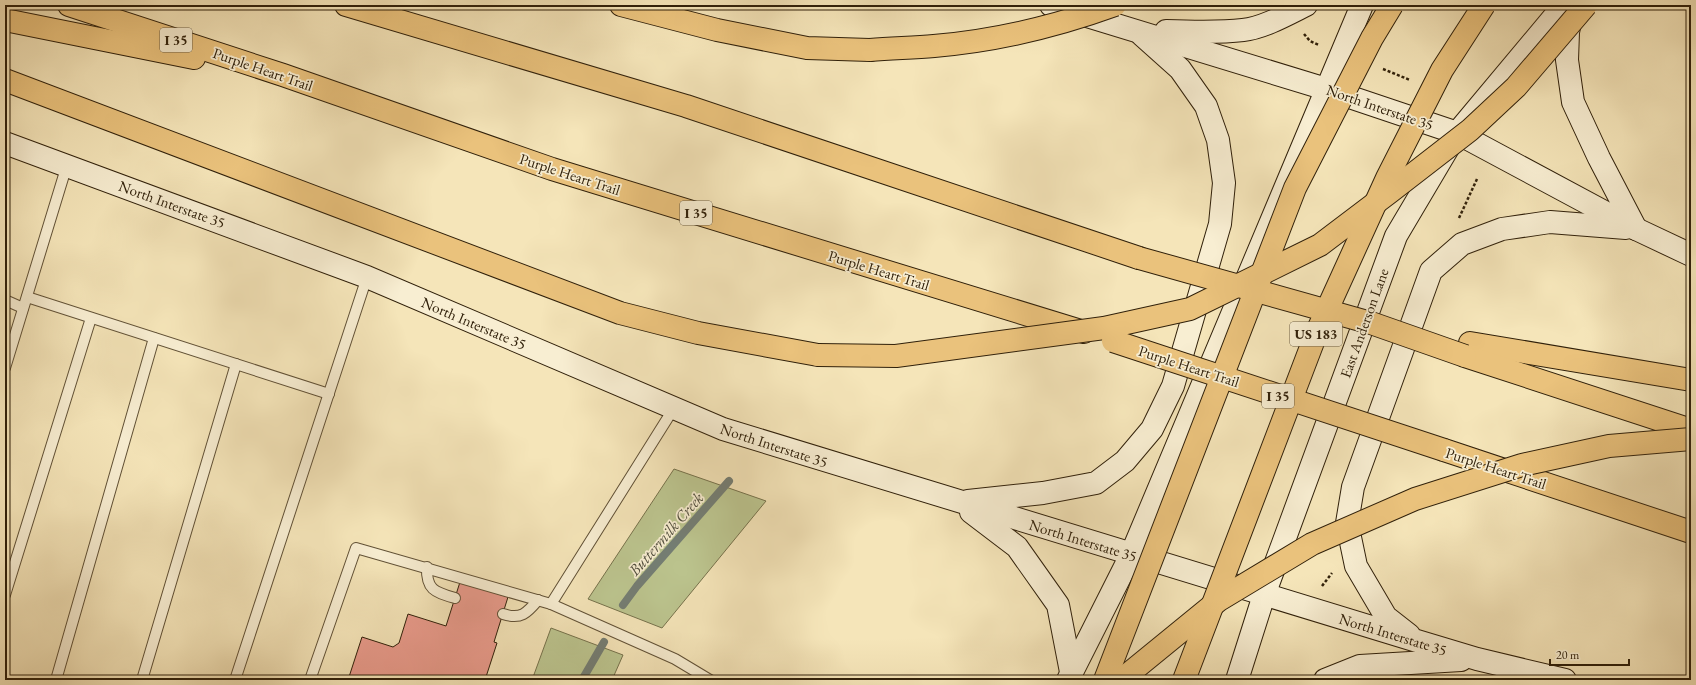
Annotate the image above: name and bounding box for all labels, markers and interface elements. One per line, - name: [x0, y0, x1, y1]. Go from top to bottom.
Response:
- road number: I 35: [160, 28, 192, 52]
- street label: Purple Heart Trail: [210, 43, 316, 95]
- street label: North Interstate 35: [1324, 80, 1436, 134]
- street label: Purple Heart Trail: [517, 149, 623, 199]
- street label: North Interstate 35: [116, 176, 228, 232]
- road number: I 35: [680, 201, 712, 225]
- street label: Purple Heart Trail: [826, 246, 932, 295]
- street label: East Anderson Lane: [1335, 266, 1393, 380]
- street label: North Interstate 35: [419, 292, 529, 354]
- road number: US 183: [1290, 322, 1342, 346]
- street label: Purple Heart Trail: [1136, 341, 1242, 391]
- road number: I 35: [1262, 384, 1294, 408]
- street label: North Interstate 35: [718, 419, 830, 471]
- street label: Purple Heart Trail: [1443, 443, 1549, 493]
- water label: Buttermilk Creek: [623, 487, 708, 581]
- street label: North Interstate 35: [1027, 515, 1139, 565]
- street label: North Interstate 35: [1337, 609, 1449, 659]
- scale bar: [1550, 641, 1629, 667]
- text: 20 m: [1556, 647, 1580, 663]

